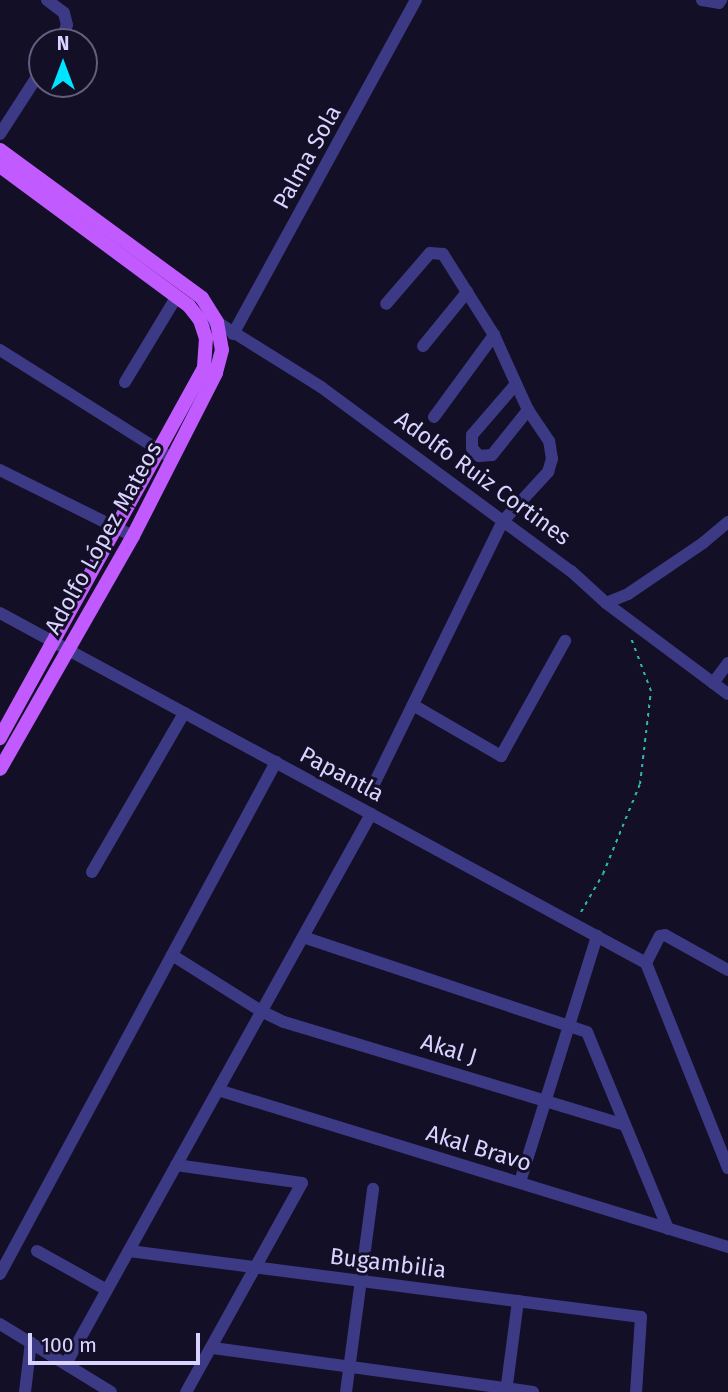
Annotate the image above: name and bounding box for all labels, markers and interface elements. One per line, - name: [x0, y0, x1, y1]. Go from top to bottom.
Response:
- north arrow: [28, 28, 98, 98]
- text: N: [57, 32, 69, 55]
- street label: Palma Sola: [267, 100, 347, 214]
- street label: Adolfo Ruiz Cortines: [390, 405, 576, 551]
- street label: Adolfo López Mateos: [39, 437, 167, 639]
- street label: Papantla: [295, 740, 389, 808]
- street label: Akal J: [418, 1028, 480, 1070]
- street label: Akal Bravo: [423, 1119, 535, 1177]
- street label: Bugambilia: [328, 1242, 448, 1284]
- scale bar: [32, 1318, 203, 1362]
- text: 100 m: [41, 1332, 97, 1358]

